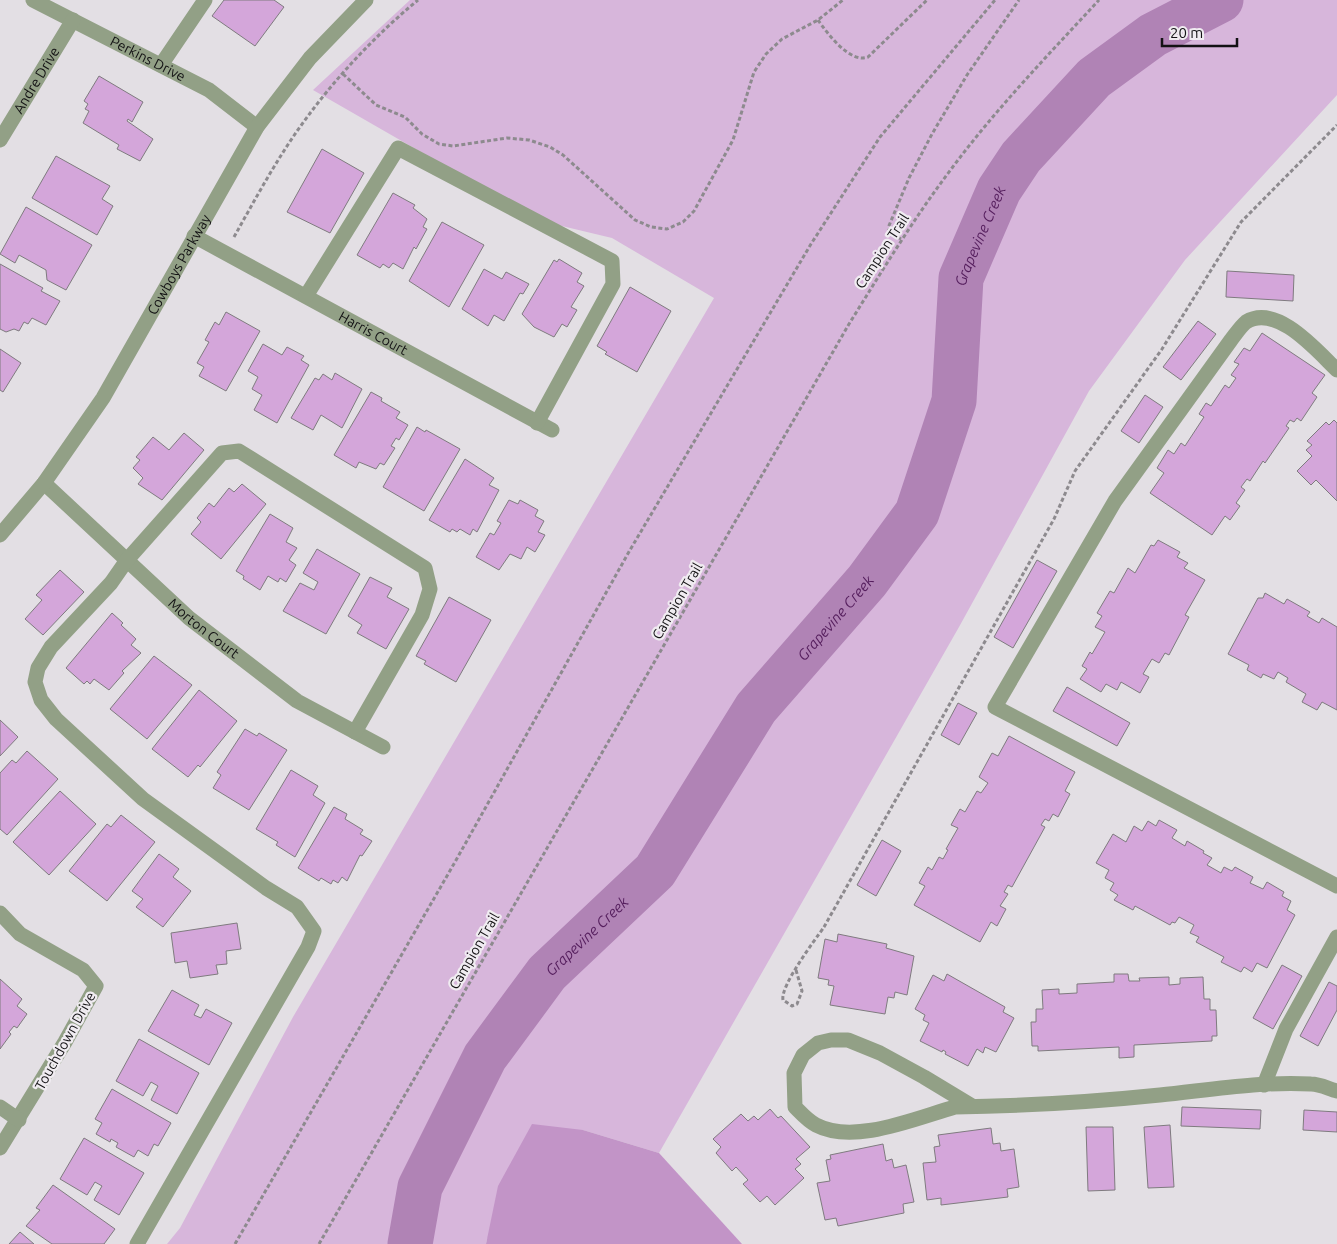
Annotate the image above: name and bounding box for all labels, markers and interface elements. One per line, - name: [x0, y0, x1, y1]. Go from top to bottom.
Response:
- scale bar: [1162, 15, 1237, 47]
- text: 20 m: [1170, 24, 1203, 41]
- street label: Perkins Drive: [108, 33, 188, 85]
- street label: Andre Drive: [10, 44, 63, 116]
- water label: Grapevine Creek: [952, 183, 1008, 286]
- street label: Campion Trail: [852, 210, 912, 291]
- street label: Cowboys Parkway: [144, 211, 214, 318]
- street label: Harris Court: [336, 308, 411, 359]
- street label: Campion Trail: [649, 560, 706, 642]
- water label: Grapevine Creek: [793, 572, 877, 664]
- street label: Morton Court: [165, 595, 243, 662]
- water label: Grapevine Creek: [542, 892, 632, 979]
- street label: Campion Trail: [446, 910, 503, 992]
- street label: Touchdown Drive: [32, 989, 98, 1093]

